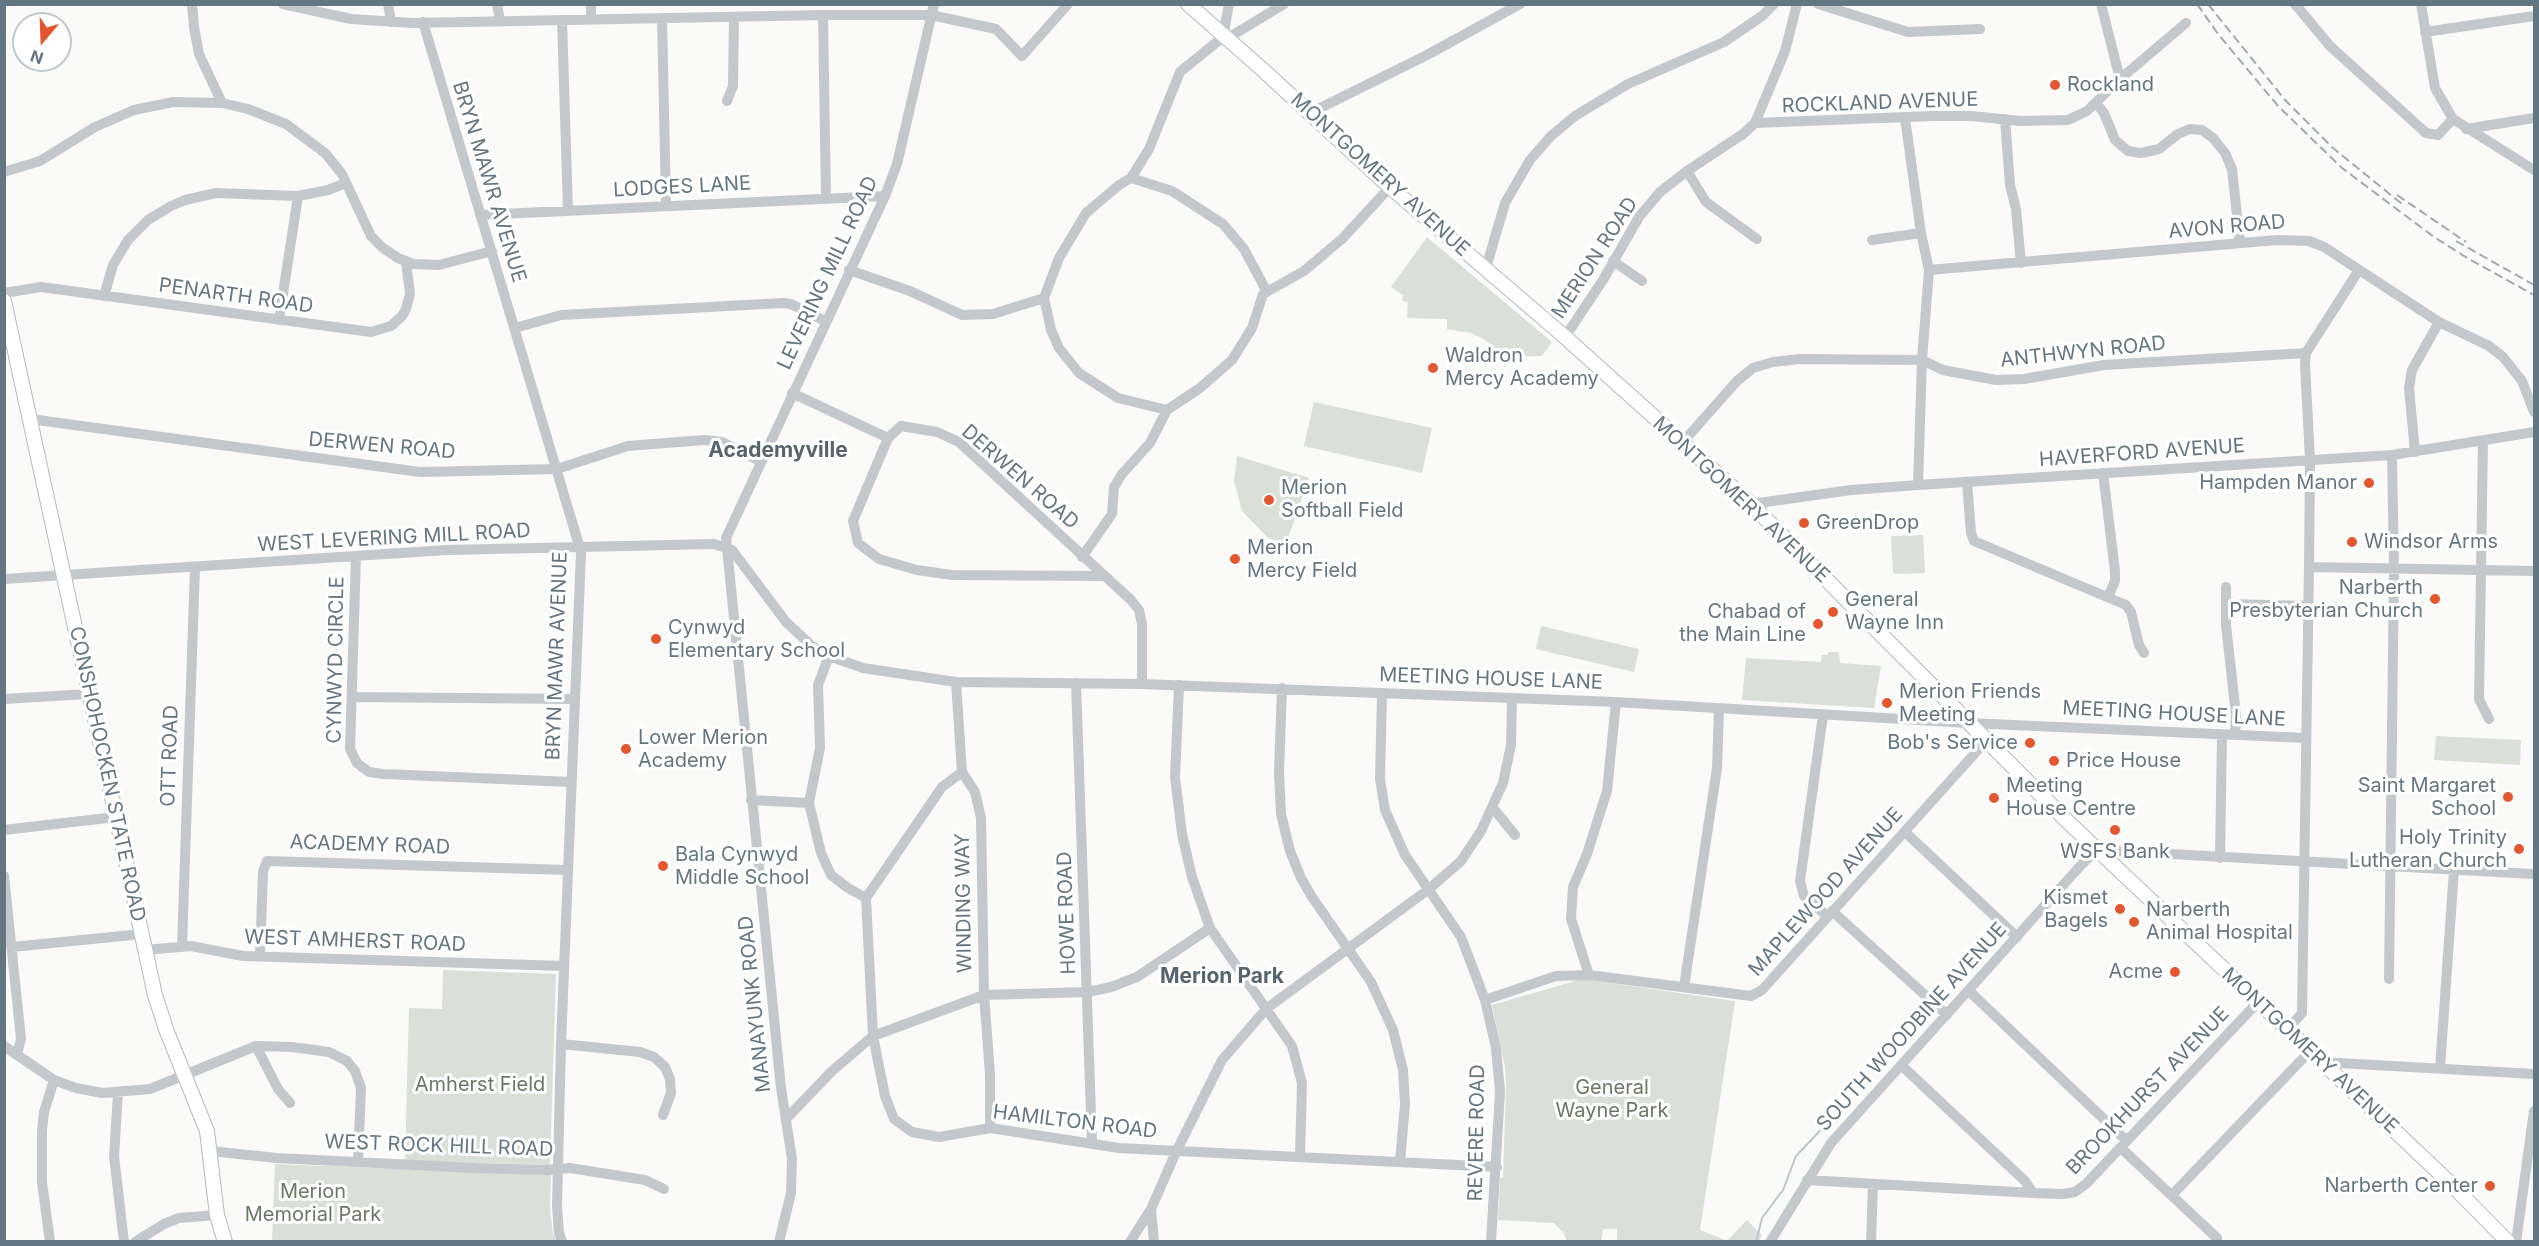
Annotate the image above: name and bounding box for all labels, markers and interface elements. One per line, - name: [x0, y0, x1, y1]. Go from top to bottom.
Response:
- north arrow: [12, 12, 72, 72]
- text: N: [28, 46, 46, 69]
- place label: Rockland: [2067, 73, 2154, 97]
- marker: Rockland: [2048, 78, 2062, 92]
- street label: BRYN MAWR AVENUE: [447, 79, 531, 285]
- street label: MONTGOMERY AVENUE: [1285, 88, 1475, 262]
- street label: ROCKLAND AVENUE: [1781, 88, 1979, 118]
- street label: LODGES LANE: [612, 171, 752, 203]
- street label: LEVERING MILL ROAD: [773, 173, 883, 373]
- street label: MERION ROAD: [1547, 193, 1643, 323]
- street label: AVON ROAD: [2168, 210, 2286, 244]
- street label: PENARTH ROAD: [157, 273, 315, 319]
- street label: ANTHWYN ROAD: [1999, 331, 2167, 373]
- place label: Waldron Mercy Academy: [1445, 344, 1599, 391]
- marker: Waldron Mercy Academy: [1426, 361, 1440, 375]
- street label: MONTGOMERY AVENUE: [1648, 412, 1834, 588]
- street label: DERWEN ROAD: [956, 420, 1084, 534]
- street label: DERWEN ROAD: [308, 428, 456, 464]
- street label: HAVERFORD AVENUE: [2038, 434, 2246, 472]
- district label: Academyville: [708, 438, 848, 464]
- place label: Hampden Manor: [2199, 471, 2357, 495]
- place label: Merion Softball Field: [1281, 476, 1403, 523]
- marker: Hampden Manor: [2362, 476, 2376, 490]
- marker: Merion Softball Field: [1262, 493, 1276, 507]
- place label: GreenDrop: [1816, 511, 1919, 535]
- marker: GreenDrop: [1797, 516, 1811, 530]
- street label: WEST LEVERING MILL ROAD: [257, 519, 531, 557]
- place label: Windsor Arms: [2364, 530, 2498, 554]
- marker: Windsor Arms: [2345, 535, 2359, 549]
- place label: Merion Mercy Field: [1247, 536, 1357, 583]
- street label: BRYN MAWR AVENUE: [541, 551, 573, 761]
- marker: Merion Mercy Field: [1228, 552, 1242, 566]
- street label: CYNWYD CIRCLE: [323, 576, 349, 744]
- place label: Narberth Presbyterian Church: [2229, 576, 2423, 623]
- place label: General Wayne Inn: [1845, 588, 1944, 635]
- marker: Narberth Presbyterian Church: [2428, 592, 2442, 606]
- place label: Chabad of the Main Line: [1679, 600, 1806, 647]
- marker: General Wayne Inn: [1826, 605, 1840, 619]
- place label: Cynwyd Elementary School: [668, 616, 845, 663]
- marker: Chabad of the Main Line: [1811, 617, 1825, 631]
- street label: CONSHOHOCKEN STATE ROAD: [64, 624, 150, 924]
- marker: Cynwyd Elementary School: [649, 632, 663, 646]
- street label: MEETING HOUSE LANE: [1379, 663, 1603, 695]
- place label: Merion Friends Meeting: [1899, 680, 2041, 727]
- marker: Merion Friends Meeting: [1880, 696, 1894, 710]
- street label: MEETING HOUSE LANE: [2062, 696, 2286, 732]
- street label: OTT ROAD: [156, 705, 184, 807]
- place label: Lower Merion Academy: [638, 726, 768, 773]
- place label: Bob's Service: [1887, 731, 2018, 755]
- marker: Bob's Service: [2023, 736, 2037, 750]
- marker: Lower Merion Academy: [619, 742, 633, 756]
- place label: Price House: [2066, 749, 2181, 773]
- marker: Price House: [2047, 754, 2061, 768]
- place label: Meeting House Centre: [2006, 774, 2136, 821]
- place label: Saint Margaret School: [2358, 774, 2496, 821]
- marker: Saint Margaret School: [2501, 790, 2515, 804]
- marker: Meeting House Centre: [1987, 791, 2001, 805]
- street label: MAPLEWOOD AVENUE: [1744, 803, 1908, 981]
- marker: WSFS Bank: [2108, 823, 2122, 837]
- place label: Holy Trinity Lutheran Church: [2349, 826, 2507, 873]
- street label: ACADEMY ROAD: [289, 830, 451, 860]
- street label: WINDING WAY: [951, 833, 977, 973]
- place label: WSFS Bank: [2060, 840, 2170, 864]
- marker: Holy Trinity Lutheran Church: [2512, 842, 2526, 856]
- place label: Bala Cynwyd Middle School: [675, 843, 809, 890]
- street label: HOWE ROAD: [1053, 851, 1081, 975]
- marker: Bala Cynwyd Middle School: [656, 859, 670, 873]
- place label: Kismet Bagels: [2043, 886, 2108, 933]
- place label: Narberth Animal Hospital: [2146, 898, 2293, 945]
- marker: Kismet Bagels: [2113, 902, 2127, 916]
- street label: MANAYUNK ROAD: [734, 914, 776, 1094]
- marker: Narberth Animal Hospital: [2127, 915, 2141, 929]
- street label: SOUTH WOODBINE AVENUE: [1812, 918, 2012, 1136]
- street label: WEST AMHERST ROAD: [244, 925, 466, 957]
- place label: Acme: [2109, 960, 2163, 984]
- street label: MONTGOMERY AVENUE: [2217, 963, 2403, 1139]
- district label: Merion Park: [1160, 964, 1284, 990]
- marker: Acme: [2168, 965, 2182, 979]
- street label: BROOKHURST AVENUE: [2062, 1002, 2234, 1180]
- street label: REVERE ROAD: [1464, 1064, 1490, 1202]
- park label: Amherst Field: [415, 1073, 545, 1097]
- park label: General Wayne Park: [1556, 1076, 1668, 1123]
- street label: HAMILTON ROAD: [991, 1100, 1159, 1144]
- street label: WEST ROCK HILL ROAD: [324, 1130, 554, 1162]
- place label: Narberth Center: [2324, 1174, 2478, 1198]
- marker: Narberth Center: [2483, 1179, 2497, 1193]
- park label: Merion Memorial Park: [245, 1180, 381, 1227]

